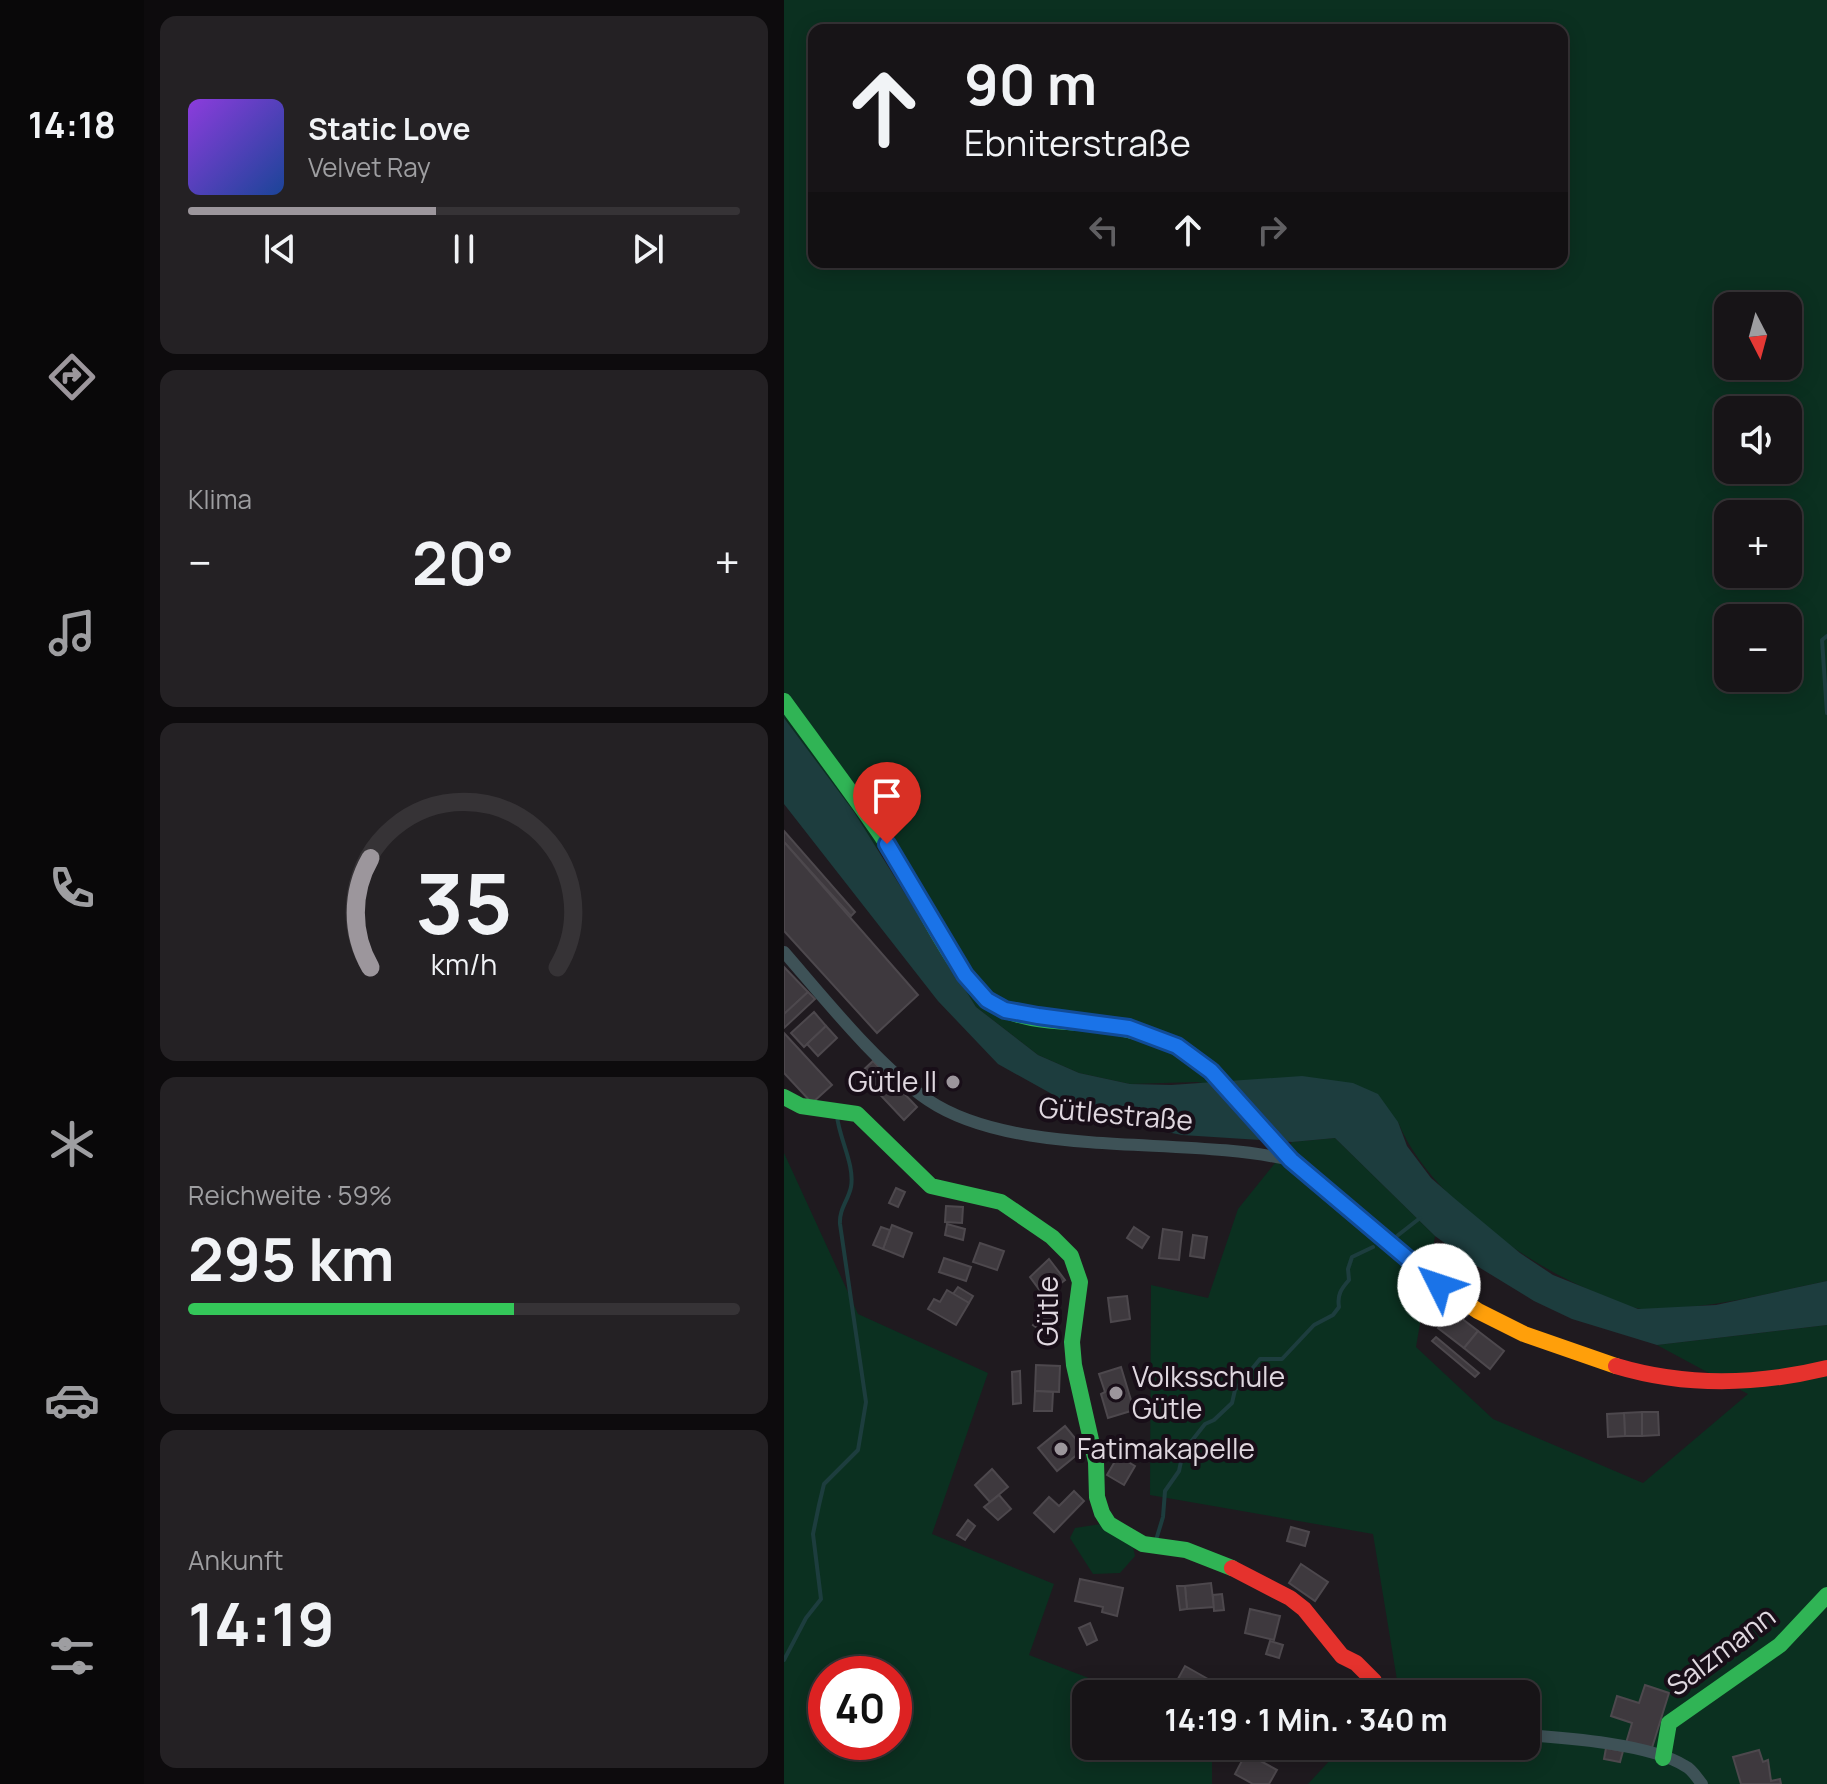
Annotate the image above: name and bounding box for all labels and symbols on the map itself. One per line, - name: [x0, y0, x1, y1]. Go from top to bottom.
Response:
- north arrow: [1714, 292, 1802, 380]
- pin: [853, 762, 921, 844]
- place label: Gütle II: [848, 1062, 937, 1100]
- marker: Gütle II: [944, 1073, 962, 1091]
- street label: Gütlestraße: [1037, 1087, 1195, 1139]
- position arrow: [1397, 1243, 1481, 1327]
- street label: Gütle: [1028, 1276, 1066, 1346]
- place label: Volksschule Gütle: [1132, 1357, 1285, 1427]
- marker: Volksschule Gütle: [1107, 1384, 1125, 1402]
- place label: Fatimakapelle: [1077, 1429, 1255, 1467]
- marker: Fatimakapelle: [1052, 1440, 1070, 1458]
- street label: Salzmann: [1658, 1597, 1782, 1704]
- speed limit sign: 40: [808, 1656, 912, 1760]

